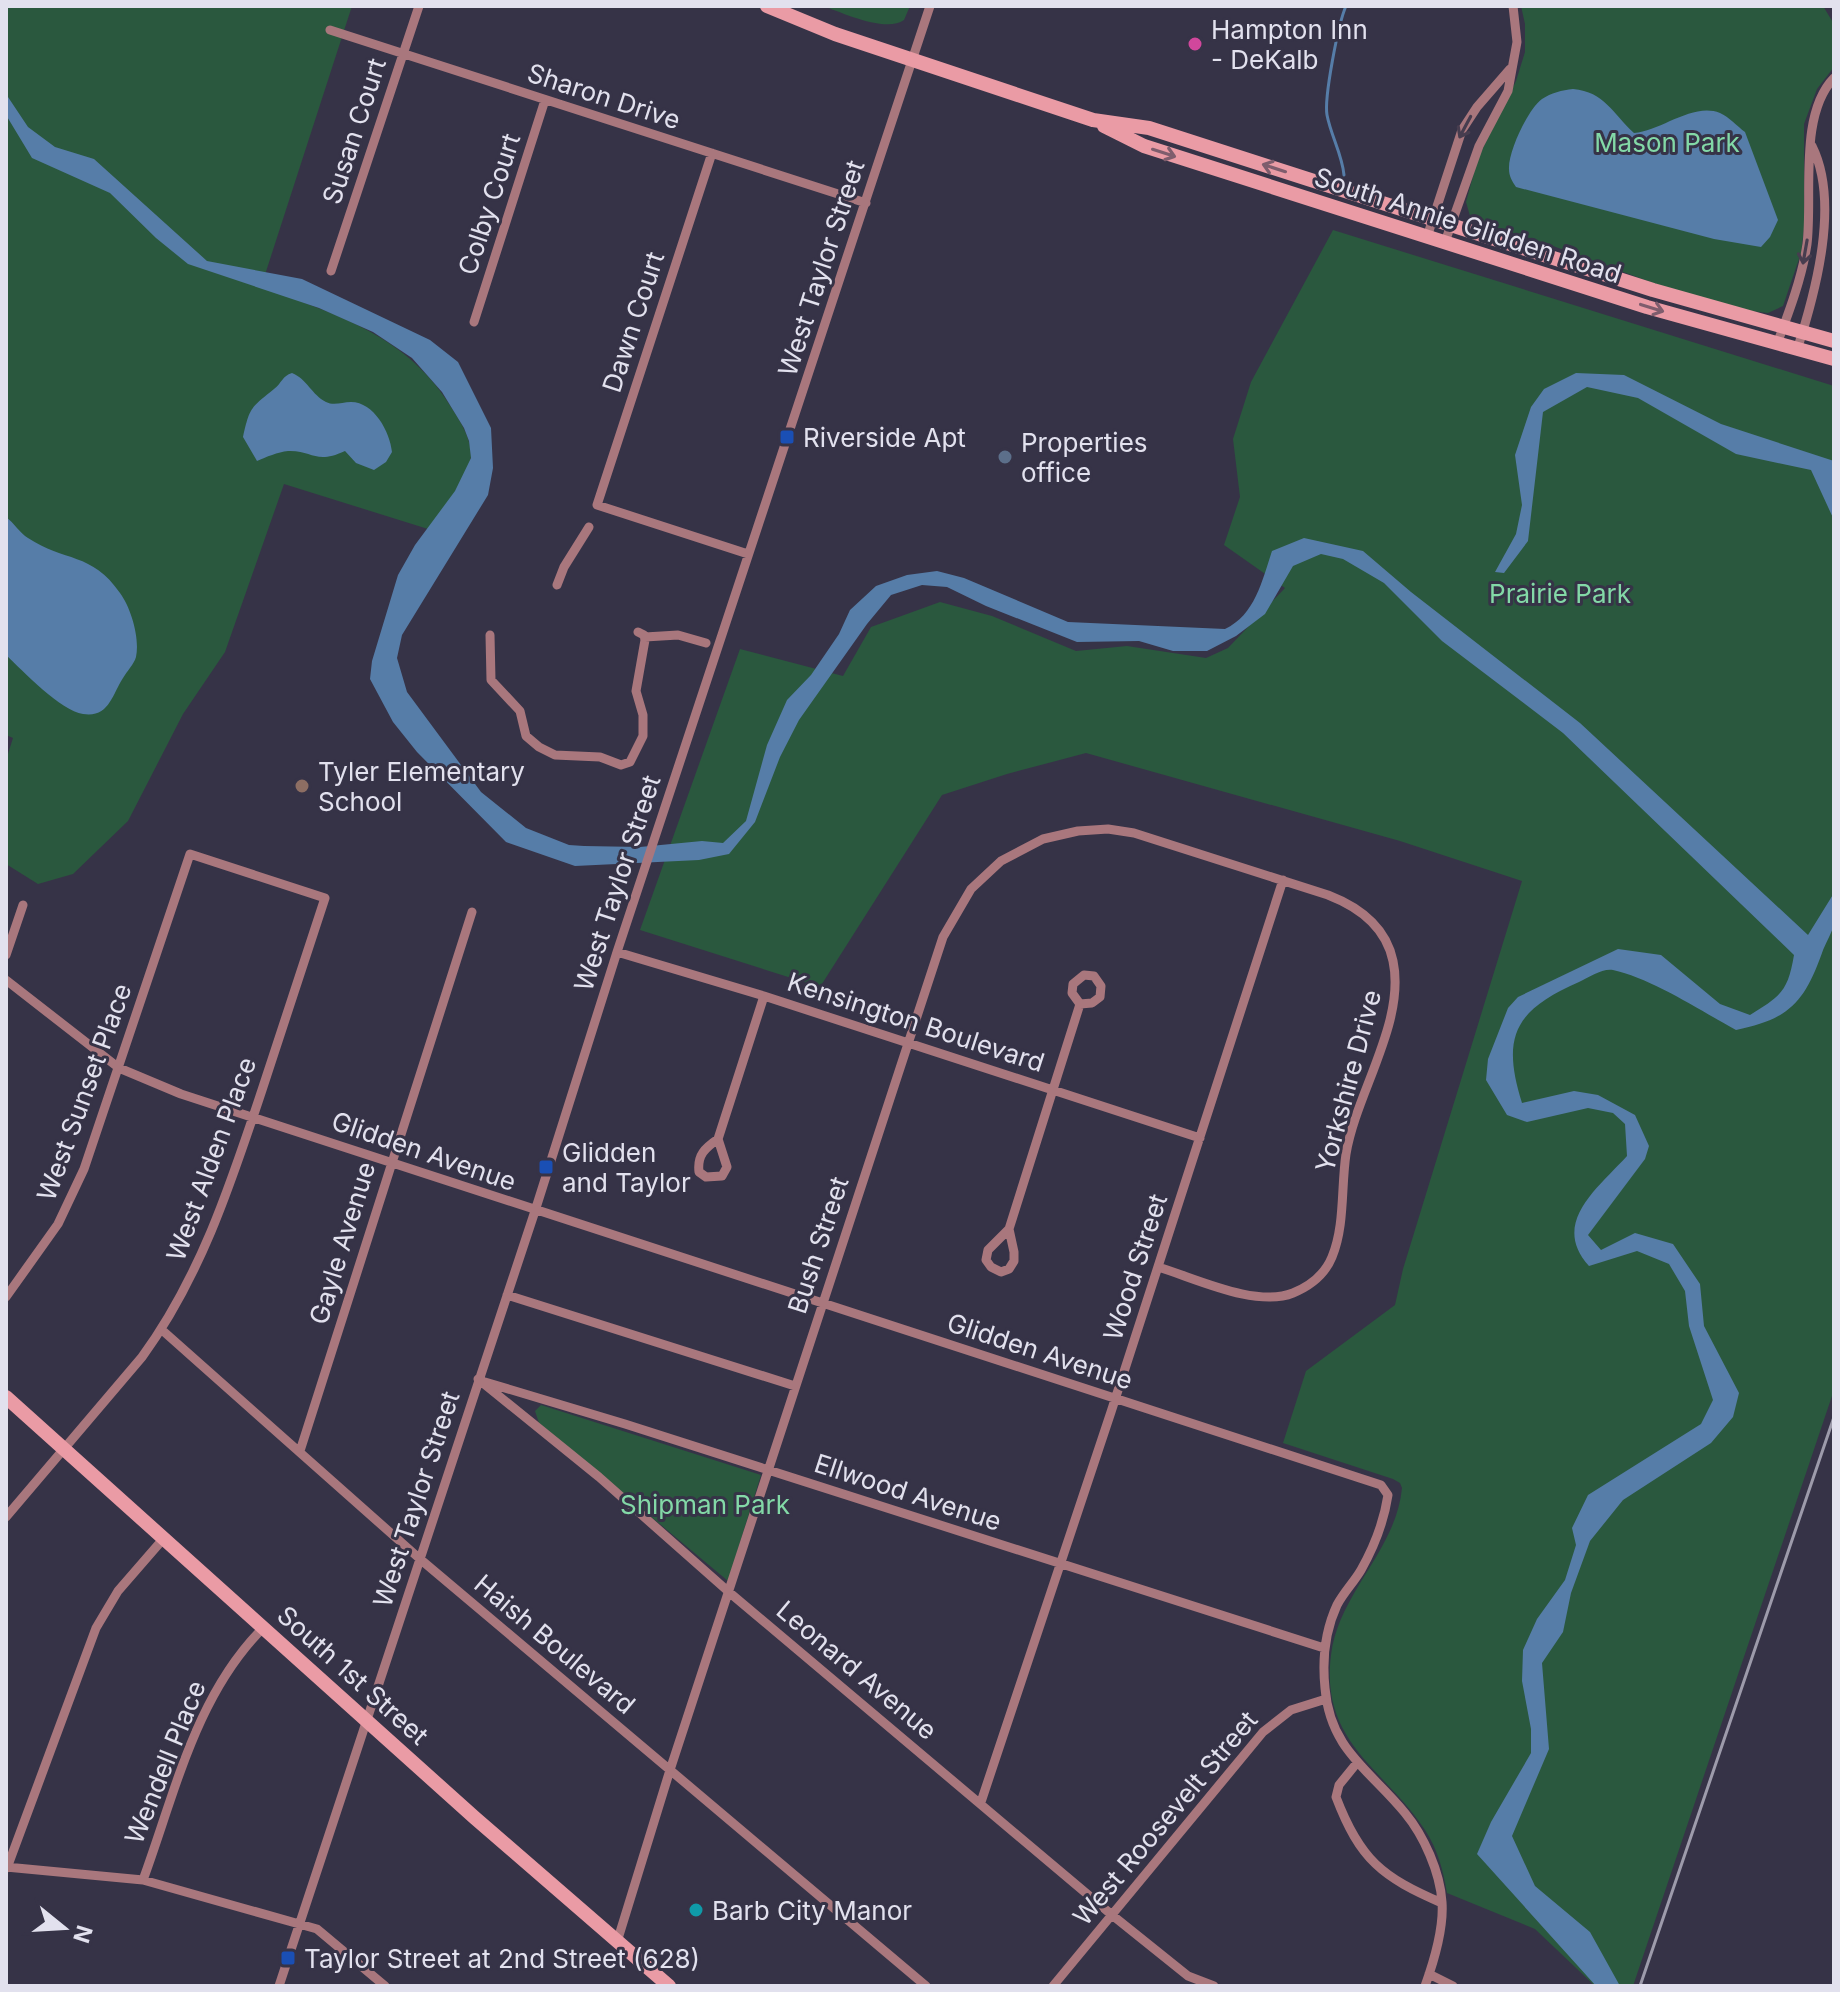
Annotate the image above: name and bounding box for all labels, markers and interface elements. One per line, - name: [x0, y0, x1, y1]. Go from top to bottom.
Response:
- place label: Hampton Inn - DeKalb: [1211, 14, 1368, 75]
- marker: Hampton Inn - DeKalb: [1186, 35, 1204, 53]
- street label: Susan Court: [316, 54, 392, 208]
- street label: Sharon Drive: [524, 57, 684, 135]
- one-way arrow: [1456, 115, 1472, 139]
- park label: Mason Park: [1594, 127, 1740, 158]
- street label: Colby Court: [452, 129, 526, 279]
- one-way arrow: [1150, 146, 1176, 161]
- street label: West Taylor Street: [771, 156, 871, 380]
- one-way arrow: [1262, 160, 1287, 175]
- street label: South Annie Glidden Road: [1311, 161, 1625, 289]
- one-way arrow: [1797, 238, 1812, 264]
- street label: Dawn Court: [596, 248, 670, 396]
- one-way arrow: [1638, 301, 1664, 316]
- place label: Riverside Apt: [803, 422, 966, 453]
- place label: Properties office: [1021, 427, 1148, 488]
- marker: Riverside Apt: [778, 428, 796, 446]
- marker: Properties office: [996, 448, 1014, 466]
- park label: Prairie Park: [1489, 578, 1631, 609]
- place label: Tyler Elementary School: [318, 756, 525, 817]
- street label: West Taylor Street: [567, 771, 667, 995]
- marker: Tyler Elementary School: [293, 777, 311, 795]
- street label: Kensington Boulevard: [784, 966, 1048, 1078]
- street label: West Sunset Place: [30, 979, 138, 1205]
- street label: Yorkshire Drive: [1309, 986, 1387, 1176]
- street label: West Alden Place: [160, 1053, 262, 1265]
- street label: Glidden Avenue: [328, 1105, 520, 1197]
- place label: Glidden and Taylor: [562, 1137, 691, 1198]
- street label: Gayle Avenue: [303, 1158, 381, 1328]
- marker: Glidden and Taylor: [537, 1158, 555, 1176]
- street label: Bush Street: [781, 1173, 855, 1317]
- street label: Wood Street: [1097, 1190, 1173, 1344]
- street label: Glidden Avenue: [943, 1306, 1137, 1396]
- street label: West Taylor Street: [366, 1387, 466, 1611]
- street label: Ellwood Avenue: [811, 1447, 1005, 1537]
- park label: Shipman Park: [620, 1489, 790, 1520]
- street label: Haish Boulevard: [468, 1568, 642, 1720]
- street label: Leonard Avenue: [771, 1594, 943, 1746]
- street label: South 1st Street: [271, 1599, 435, 1751]
- street label: Wendell Place: [118, 1676, 212, 1848]
- street label: West Roosevelt Street: [1066, 1705, 1264, 1931]
- north arrow: [24, 1888, 104, 1968]
- place label: Barb City Manor: [712, 1895, 912, 1926]
- marker: Barb City Manor: [687, 1901, 705, 1919]
- text: N: [68, 1922, 98, 1946]
- place label: Taylor Street at 2nd Street (628): [304, 1943, 700, 1974]
- marker: Taylor Street at 2nd Street (628): [279, 1949, 297, 1967]

